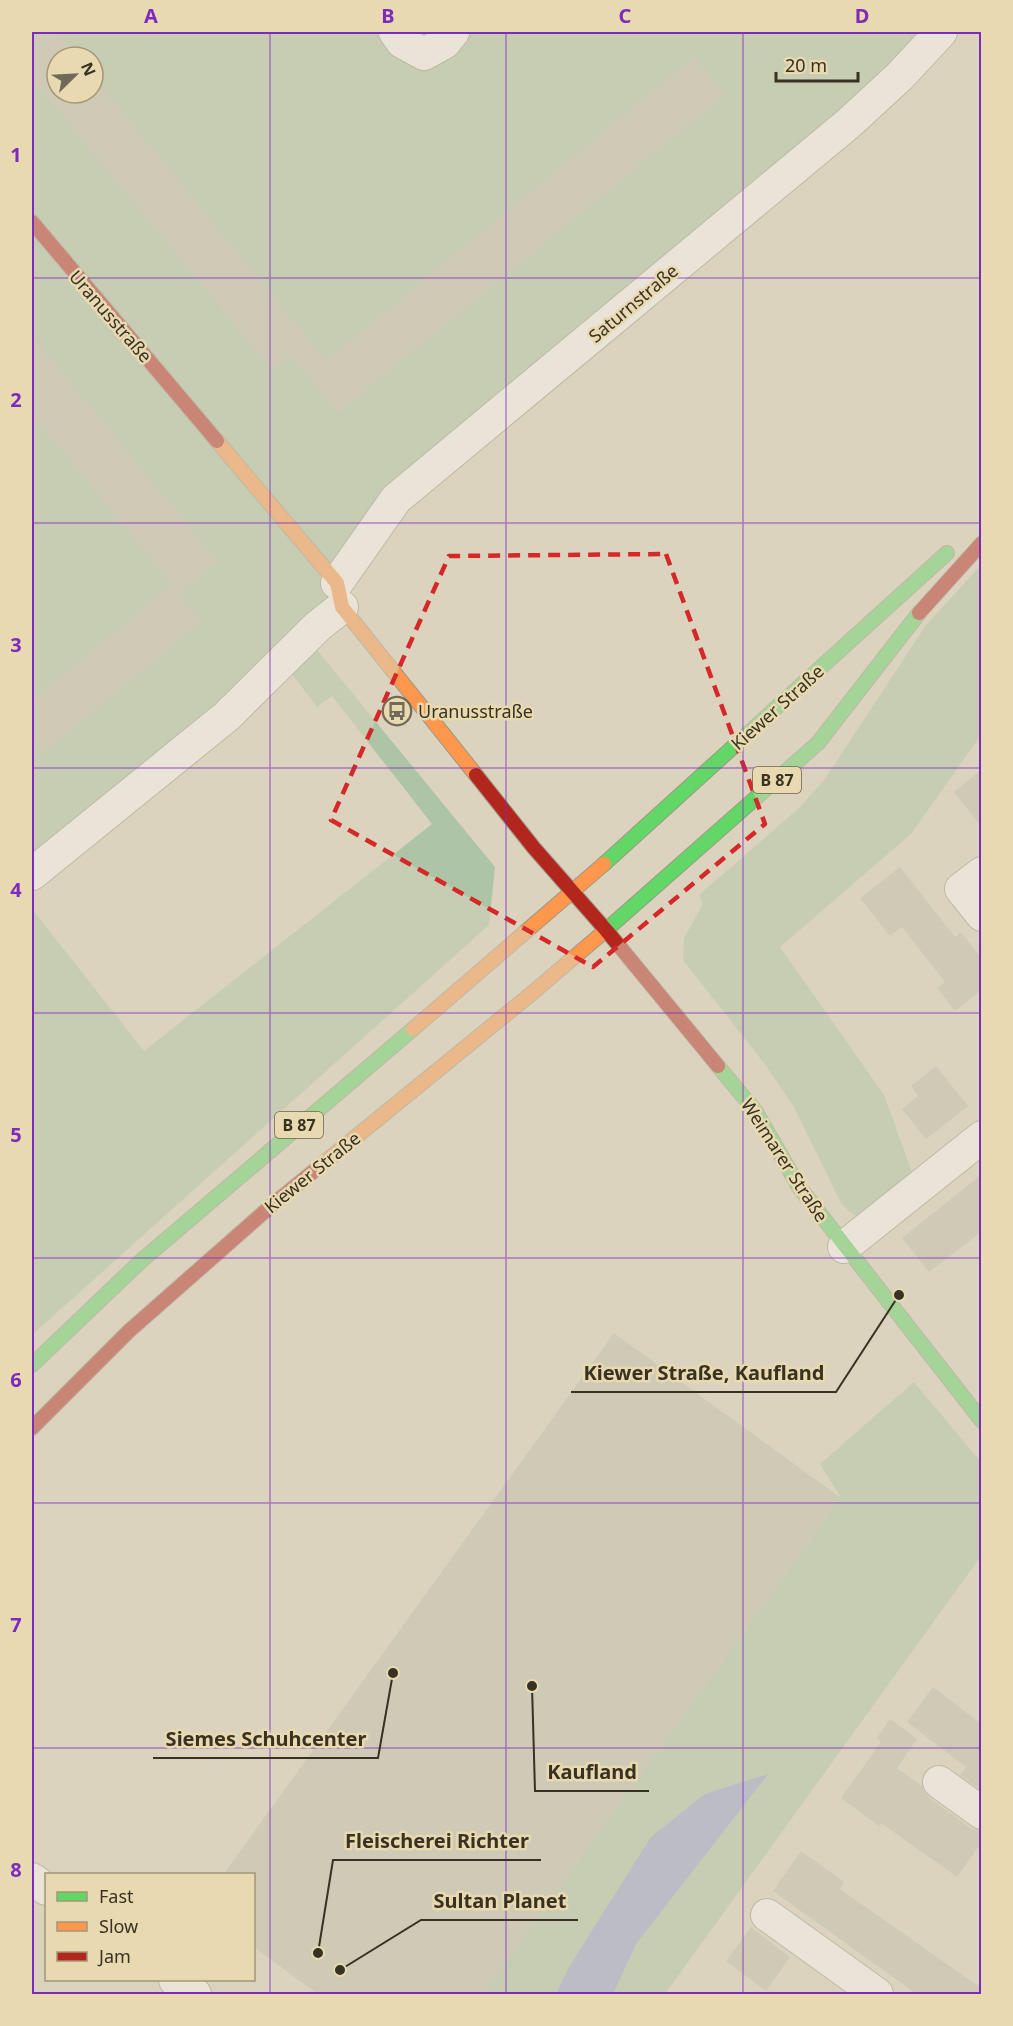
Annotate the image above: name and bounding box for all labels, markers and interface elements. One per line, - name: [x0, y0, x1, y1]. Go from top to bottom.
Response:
- text: A: [144, 2, 158, 29]
- text: B: [381, 2, 395, 29]
- text: C: [619, 2, 632, 29]
- text: D: [855, 2, 869, 29]
- north arrow: [45, 45, 105, 105]
- scale bar: [776, 45, 858, 83]
- text: 20 m: [785, 53, 827, 77]
- text: N: [76, 58, 101, 79]
- text: 1: [10, 141, 22, 168]
- street label: Saturnstraße: [583, 258, 683, 348]
- street label: Uranusstraße: [64, 265, 158, 367]
- text: 2: [10, 386, 22, 413]
- text: 3: [10, 631, 22, 658]
- street label: Kiewer Straße: [725, 659, 829, 755]
- bus stop icon: Uranusstraße: [381, 695, 413, 727]
- place label: Uranusstraße: [418, 699, 533, 723]
- road number: B 87: [753, 767, 801, 793]
- text: 4: [10, 876, 22, 903]
- street label: Weimarer Straße: [736, 1094, 834, 1226]
- road number: B 87: [275, 1112, 323, 1138]
- text: 5: [10, 1121, 22, 1148]
- street label: Kiewer Straße: [259, 1126, 365, 1218]
- callout: Kiewer Straße, Kaufland: [571, 1354, 836, 1392]
- text: Kiewer Straße, Kaufland: [584, 1359, 824, 1386]
- text: 6: [10, 1366, 22, 1393]
- text: 7: [10, 1611, 22, 1638]
- callout: Siemes Schuhcenter: [153, 1720, 378, 1758]
- text: Siemes Schuhcenter: [166, 1725, 366, 1752]
- callout: Kaufland: [535, 1753, 649, 1791]
- text: Kaufland: [547, 1758, 637, 1785]
- callout: Fleischerei Richter: [333, 1822, 541, 1860]
- text: Fleischerei Richter: [345, 1827, 529, 1854]
- text: 8: [10, 1856, 22, 1883]
- legend: [45, 1873, 255, 1981]
- callout: Sultan Planet: [421, 1882, 578, 1920]
- text: Fast: [99, 1884, 134, 1908]
- text: Sultan Planet: [434, 1887, 567, 1914]
- text: Slow: [99, 1914, 138, 1938]
- text: Jam: [97, 1944, 131, 1968]

